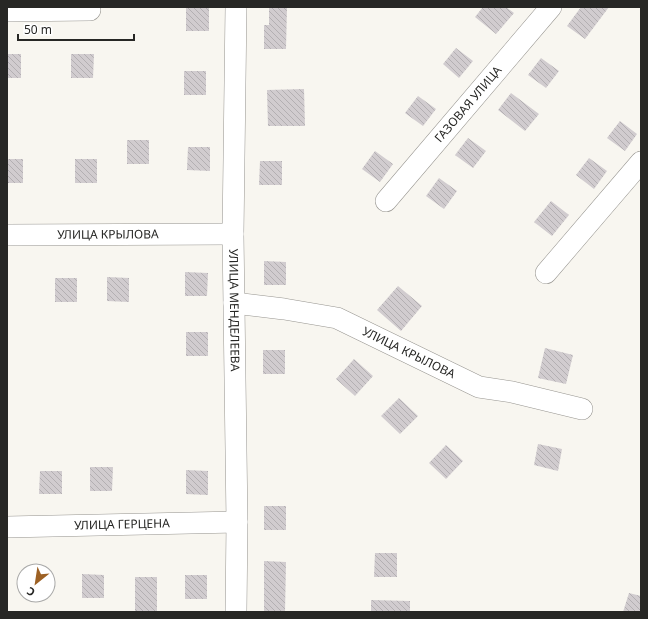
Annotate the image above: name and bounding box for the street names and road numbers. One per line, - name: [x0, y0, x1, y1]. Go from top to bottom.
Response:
- street label: ГАЗОВАЯ УЛИЦА: [430, 62, 506, 146]
- street label: УЛИЦА КРЫЛОВА: [57, 225, 159, 243]
- street label: УЛИЦА МЕНДЕЛЕЕВА: [225, 249, 244, 372]
- street label: УЛИЦА КРЫЛОВА: [360, 323, 459, 382]
- street label: УЛИЦА ГЕРЦЕНА: [74, 514, 170, 534]

